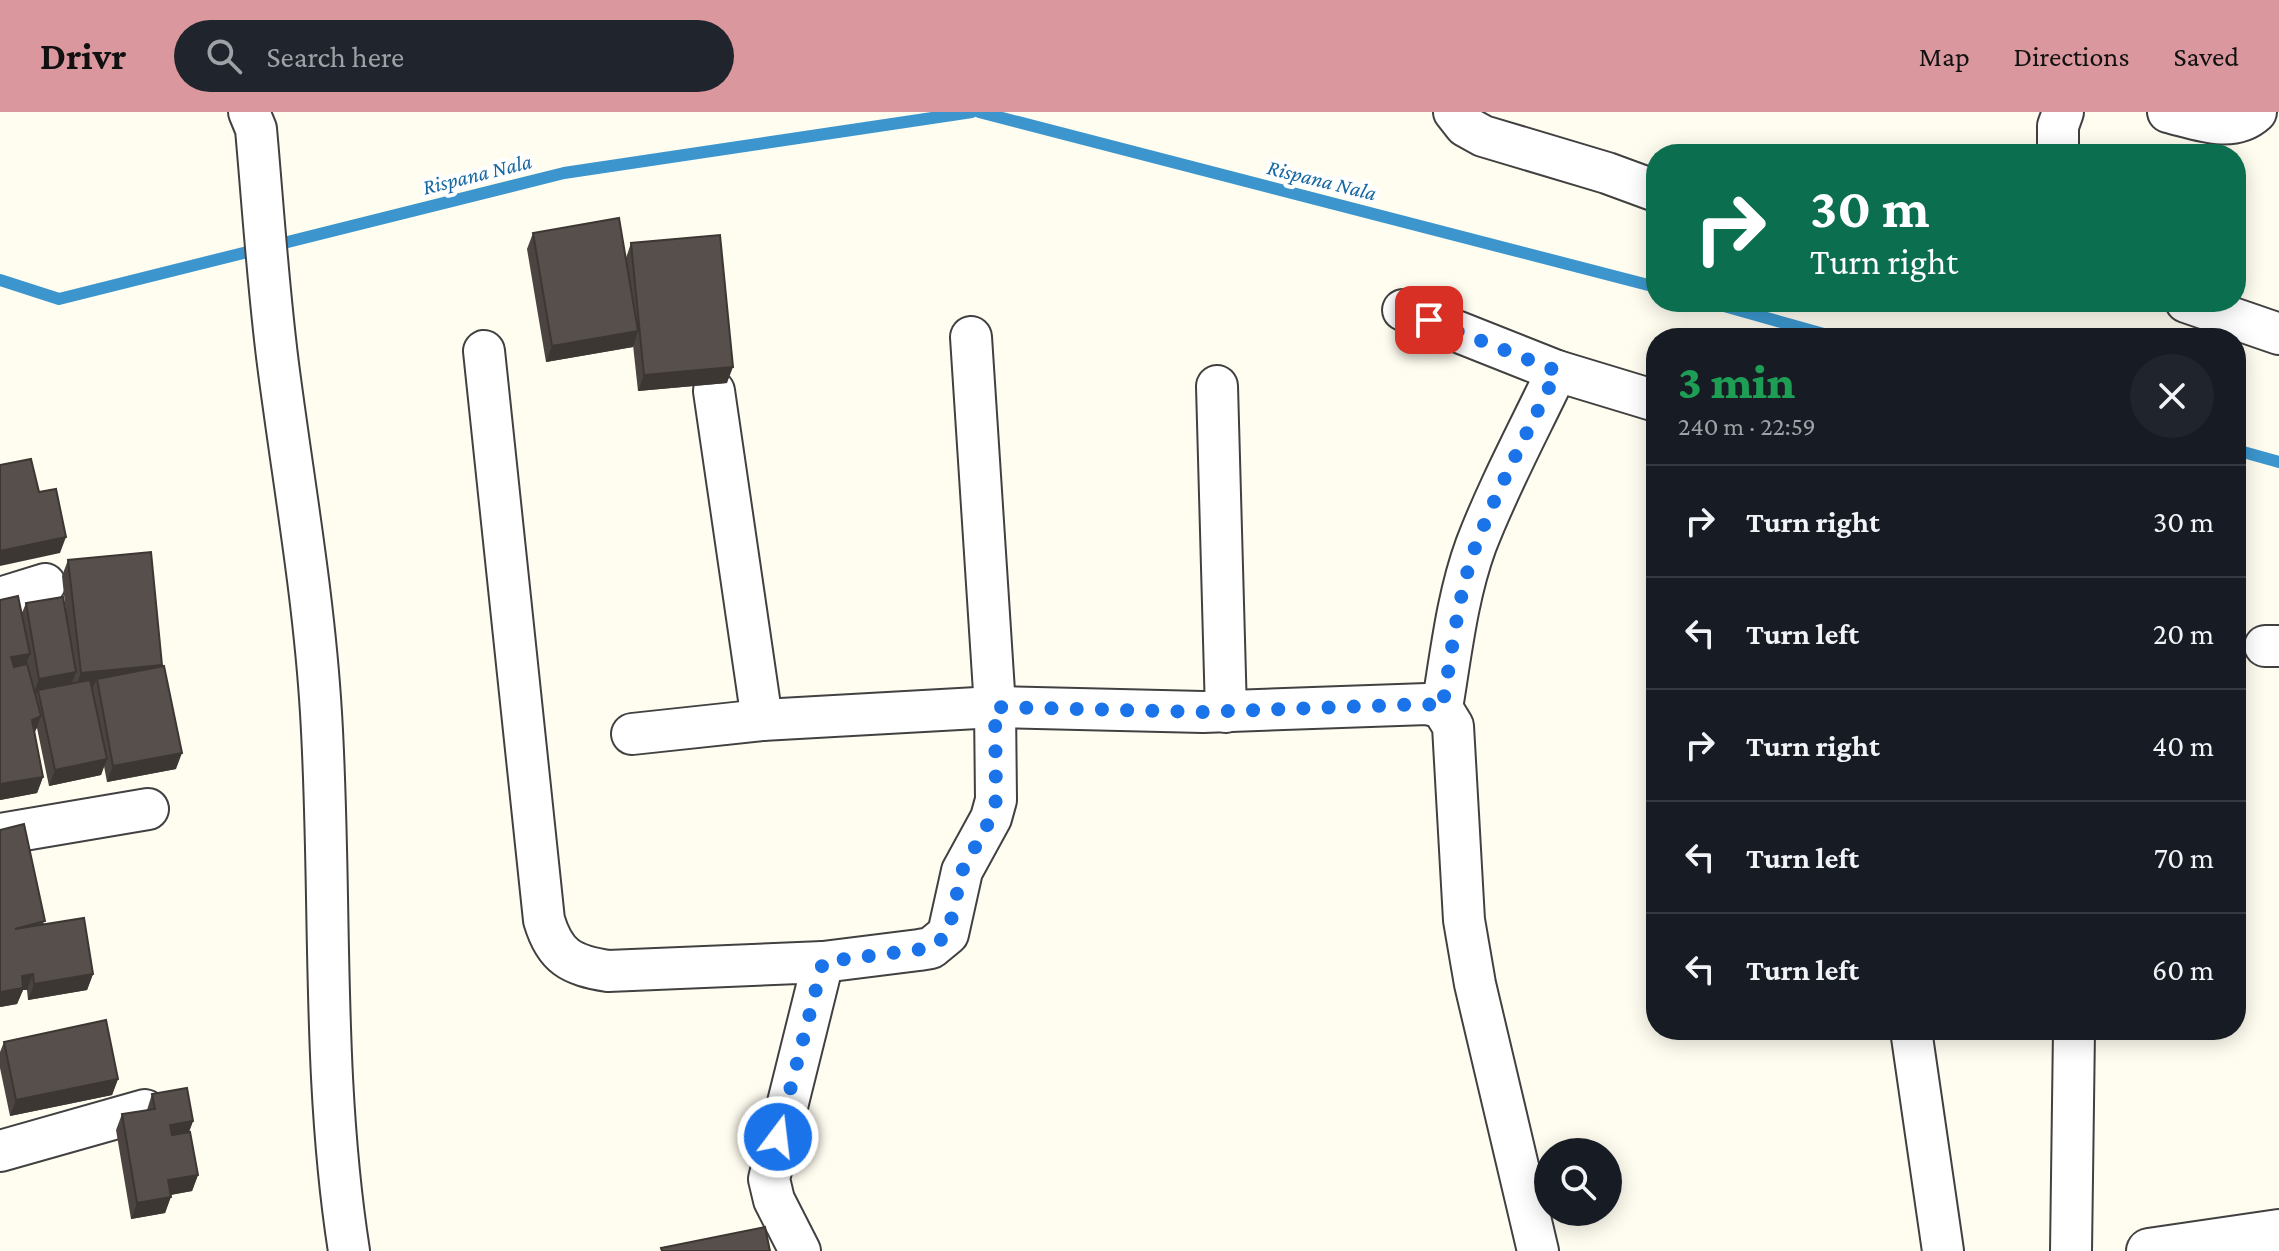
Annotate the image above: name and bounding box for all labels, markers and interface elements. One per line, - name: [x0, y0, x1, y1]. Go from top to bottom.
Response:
- search box: [174, 20, 734, 92]
- icon: search: [202, 34, 246, 78]
- text: Drivr: [40, 35, 126, 77]
- text: Search here: [266, 40, 404, 73]
- text: Map: [1919, 41, 1970, 72]
- text: Directions: [2014, 41, 2129, 72]
- text: Saved: [2173, 41, 2239, 72]
- water label: Rispana Nala: [420, 148, 534, 200]
- water label: Rispana Nala: [1265, 154, 1379, 206]
- icon: right: [1678, 176, 1782, 280]
- text: 30 m: [1810, 177, 1930, 239]
- text: Turn right: [1810, 242, 1958, 282]
- pin: [1395, 286, 1463, 354]
- icon: arrive: [1407, 298, 1451, 342]
- button: close: [2130, 354, 2214, 438]
- text: 3 min: [1678, 355, 1795, 408]
- text: 240 m · 22:59: [1678, 412, 1816, 441]
- icon: right: [1678, 499, 1722, 543]
- text: Turn right: [1746, 505, 1880, 538]
- text: 30 m: [2153, 505, 2214, 538]
- icon: left: [1678, 611, 1722, 655]
- text: Turn left: [1746, 617, 1859, 650]
- text: 20 m: [2153, 617, 2214, 650]
- icon: right: [1678, 723, 1722, 767]
- text: Turn right: [1746, 729, 1880, 762]
- text: 40 m: [2152, 729, 2214, 762]
- icon: left: [1678, 835, 1722, 879]
- text: Turn left: [1746, 841, 1859, 874]
- text: 70 m: [2154, 841, 2214, 874]
- icon: left: [1678, 947, 1722, 991]
- text: Turn left: [1746, 953, 1859, 986]
- text: 60 m: [2152, 953, 2214, 986]
- position arrow: [736, 1095, 820, 1179]
- map controls: [1534, 1138, 1622, 1226]
- button: search: [1534, 1138, 1622, 1226]

